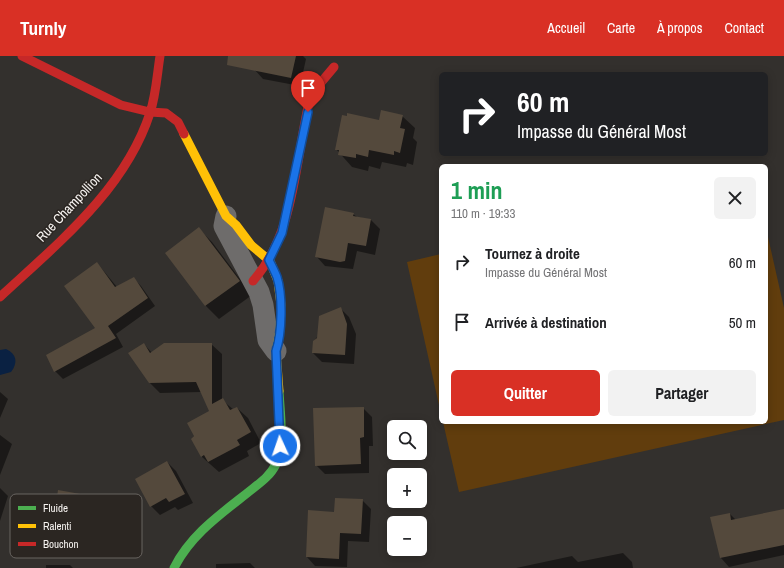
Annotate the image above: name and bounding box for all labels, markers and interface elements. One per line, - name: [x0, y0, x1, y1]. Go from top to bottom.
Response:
- text: Turnly: [20, 15, 66, 41]
- text: Accueil: [547, 19, 585, 37]
- text: Carte: [607, 19, 635, 37]
- text: À propos: [657, 19, 702, 37]
- text: Contact: [724, 19, 764, 37]
- pin: [291, 71, 325, 112]
- icon: arrive: [297, 77, 319, 99]
- text: 60 m: [517, 83, 569, 121]
- icon: right: [451, 88, 503, 140]
- text: Impasse du Général Most: [517, 119, 686, 144]
- street label: Rue Champollion: [32, 168, 106, 246]
- text: 1 min: [451, 174, 502, 206]
- button: close: [714, 177, 756, 219]
- text: 110 m · 19:33: [451, 205, 515, 222]
- text: Tournez à droite: [485, 243, 580, 264]
- icon: right: [451, 251, 473, 273]
- text: 60 m: [729, 252, 756, 273]
- text: Impasse du Général Most: [485, 264, 607, 281]
- icon: arrive: [451, 311, 473, 333]
- text: Arrivée à destination: [485, 312, 607, 333]
- text: 50 m: [729, 312, 756, 333]
- button: Quitter: [451, 370, 600, 416]
- button: Partager: [608, 370, 756, 416]
- map controls: [387, 420, 427, 556]
- button: search: [387, 420, 427, 460]
- position arrow: [259, 425, 301, 467]
- button: +: [387, 468, 427, 508]
- legend: [10, 494, 142, 558]
- text: Fluide: [43, 501, 68, 515]
- button: −: [387, 516, 427, 556]
- text: Ralenti: [43, 519, 72, 533]
- text: Bouchon: [43, 537, 79, 551]

